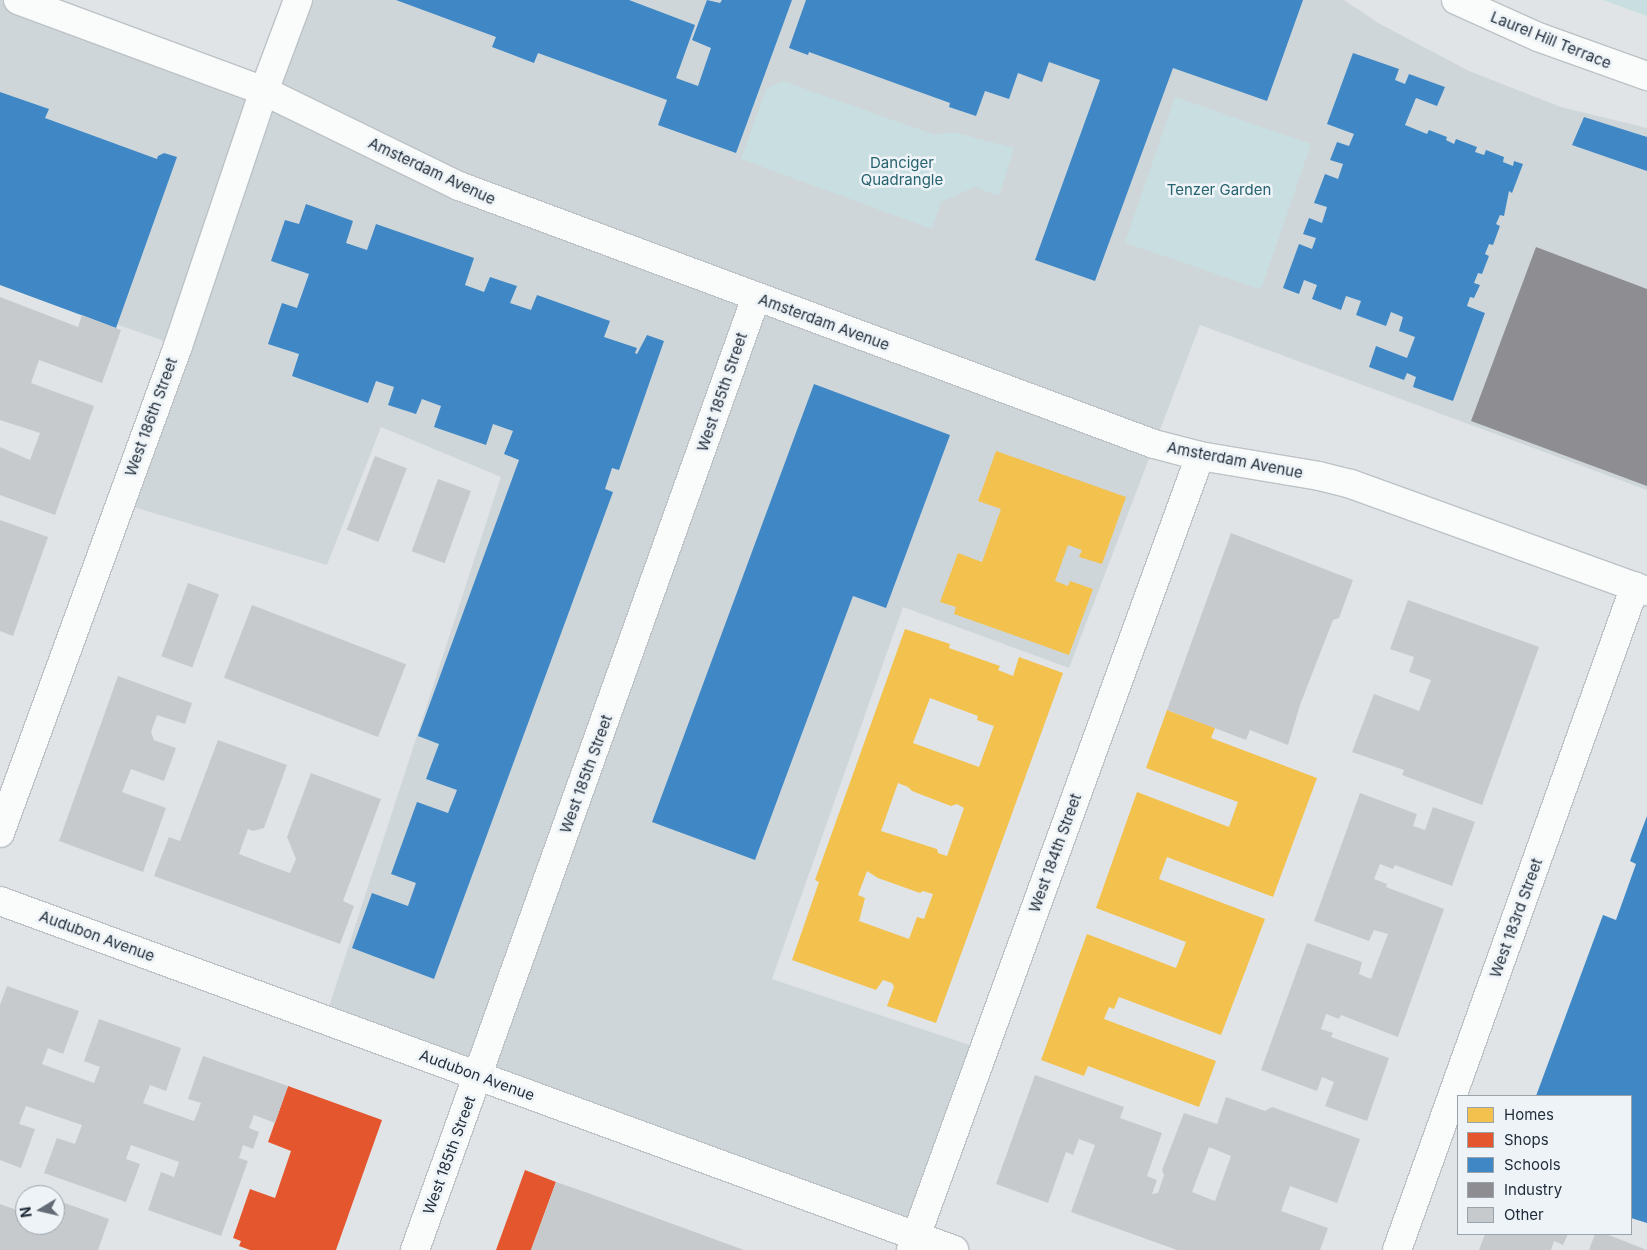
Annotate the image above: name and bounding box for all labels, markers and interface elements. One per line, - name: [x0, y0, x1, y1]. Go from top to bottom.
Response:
- street label: Laurel Hill Terrace: [1488, 8, 1614, 72]
- street label: Amsterdam Avenue: [366, 134, 498, 208]
- park label: Danciger Quadrangle: [861, 153, 943, 188]
- park label: Tenzer Garden: [1167, 181, 1271, 199]
- street label: Amsterdam Avenue: [756, 290, 892, 354]
- street label: West 185th Street: [693, 330, 751, 454]
- street label: West 186th Street: [121, 355, 181, 479]
- street label: Amsterdam Avenue: [1166, 438, 1304, 482]
- street label: West 185th Street: [556, 712, 616, 836]
- street label: West 184th Street: [1025, 791, 1085, 915]
- street label: West 183rd Street: [1486, 856, 1546, 980]
- street label: Audubon Avenue: [37, 907, 157, 965]
- street label: Audubon Avenue: [417, 1046, 537, 1104]
- street label: West 185th Street: [419, 1093, 479, 1217]
- legend: [1457, 1095, 1632, 1235]
- text: Homes: [1504, 1105, 1554, 1124]
- text: Shops: [1504, 1130, 1549, 1149]
- text: Schools: [1504, 1155, 1561, 1174]
- text: Industry: [1504, 1180, 1562, 1199]
- north arrow: [15, 1185, 65, 1235]
- text: Other: [1504, 1205, 1544, 1224]
- text: N: [16, 1206, 35, 1219]

